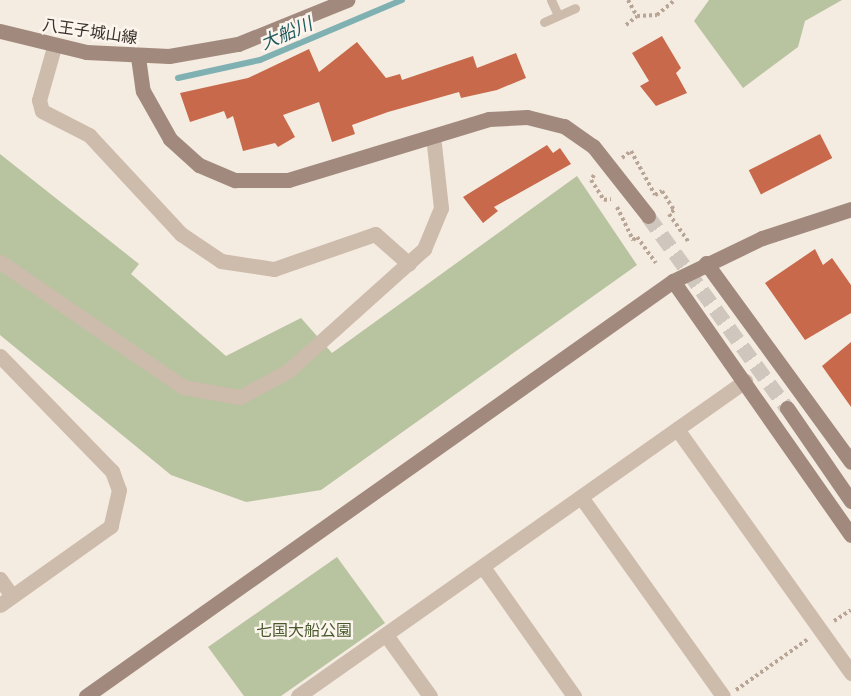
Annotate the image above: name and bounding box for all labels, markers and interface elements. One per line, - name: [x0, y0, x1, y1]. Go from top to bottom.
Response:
- water label: 大船川: [257, 13, 315, 53]
- street label: 八王子城山線: [41, 15, 139, 47]
- park label: 七国大船公園: [256, 620, 352, 640]

